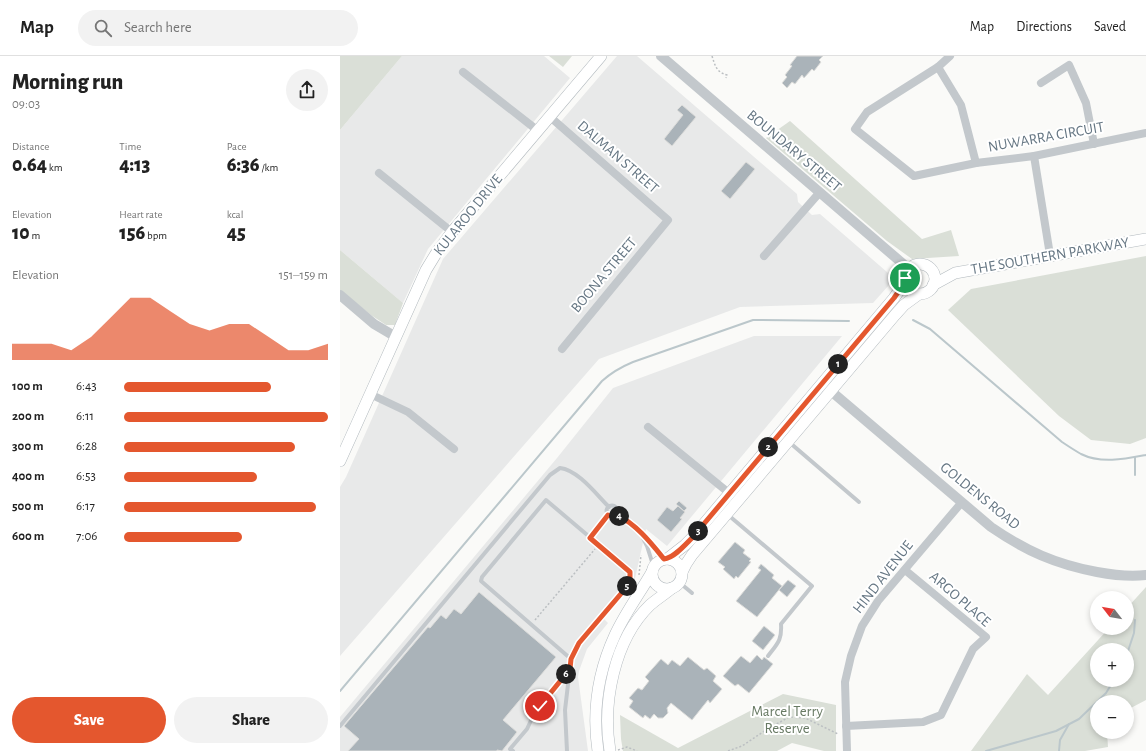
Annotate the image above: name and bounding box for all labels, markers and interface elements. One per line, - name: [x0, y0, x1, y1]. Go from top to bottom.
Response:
- search box: [78, 10, 358, 46]
- icon: search: [92, 17, 114, 39]
- text: Map: [20, 18, 54, 37]
- text: Search here: [124, 20, 192, 35]
- text: Map: [970, 20, 994, 34]
- text: Directions: [1016, 20, 1072, 34]
- text: Saved: [1094, 20, 1126, 34]
- button: share: [286, 69, 328, 111]
- text: Morning run: [12, 71, 123, 93]
- text: 09:03: [12, 98, 40, 111]
- street label: BOUNDARY STREET: [744, 107, 845, 195]
- street label: DALMAN STREET: [575, 118, 662, 197]
- street label: NUWARRA CIRCUIT: [987, 119, 1106, 155]
- text: Distance: [12, 141, 49, 152]
- text: Time: [119, 141, 141, 152]
- text: Pace: [227, 141, 246, 152]
- text: 0.64: [12, 155, 47, 175]
- text: 4:13: [119, 155, 150, 175]
- text: 6:36: [227, 155, 260, 175]
- text: km: [47, 162, 63, 173]
- text: /km: [260, 162, 278, 173]
- street label: KULAROO DRIVE: [431, 172, 505, 258]
- text: Elevation: [12, 209, 52, 220]
- text: Heart rate: [119, 209, 163, 220]
- text: kcal: [227, 209, 243, 220]
- text: 10: [12, 223, 30, 243]
- text: 156: [119, 223, 145, 243]
- text: 45: [227, 223, 246, 243]
- text: m: [30, 230, 40, 241]
- text: bpm: [145, 230, 167, 241]
- street label: BOONA STREET: [568, 234, 640, 315]
- street label: THE SOUTHERN PARKWAY: [970, 235, 1130, 277]
- pin: [888, 261, 922, 295]
- icon: arrive: [894, 267, 916, 289]
- text: Elevation: [12, 269, 59, 282]
- text: 151–159 m: [279, 269, 328, 282]
- pin: 1: [828, 354, 848, 374]
- text: 1: [836, 358, 840, 369]
- text: 100 m: [12, 380, 43, 393]
- text: 6:43: [76, 380, 97, 393]
- text: 200 m: [12, 410, 44, 423]
- text: 6:11: [76, 410, 94, 423]
- pin: 2: [758, 437, 778, 457]
- text: 300 m: [12, 440, 44, 453]
- text: 6:28: [76, 440, 97, 453]
- text: 2: [765, 441, 771, 452]
- street label: GOLDENS ROAD: [937, 460, 1023, 533]
- text: 400 m: [12, 470, 45, 483]
- text: 6:53: [76, 470, 96, 483]
- text: 500 m: [12, 500, 44, 513]
- text: 6:17: [76, 500, 95, 513]
- pin: 4: [609, 506, 629, 526]
- text: 4: [616, 510, 622, 521]
- pin: 3: [688, 521, 708, 541]
- text: 3: [696, 525, 700, 536]
- text: 600 m: [12, 530, 44, 543]
- text: 7:06: [76, 530, 97, 543]
- street label: HIND AVENUE: [850, 538, 916, 616]
- street label: ARGO PLACE: [927, 569, 993, 629]
- pin: 5: [617, 576, 637, 596]
- text: 5: [625, 580, 629, 591]
- north arrow: [1090, 591, 1134, 635]
- map controls: [1090, 591, 1134, 739]
- button: +: [1090, 643, 1134, 687]
- pin: 6: [556, 664, 576, 684]
- text: 6: [563, 668, 569, 679]
- pin: [523, 689, 557, 723]
- icon: check: [529, 695, 551, 717]
- button: −: [1090, 695, 1134, 739]
- button: Save: [12, 697, 166, 743]
- button: Share: [174, 697, 328, 743]
- park label: Marcel Terry Reserve: [751, 704, 823, 736]

